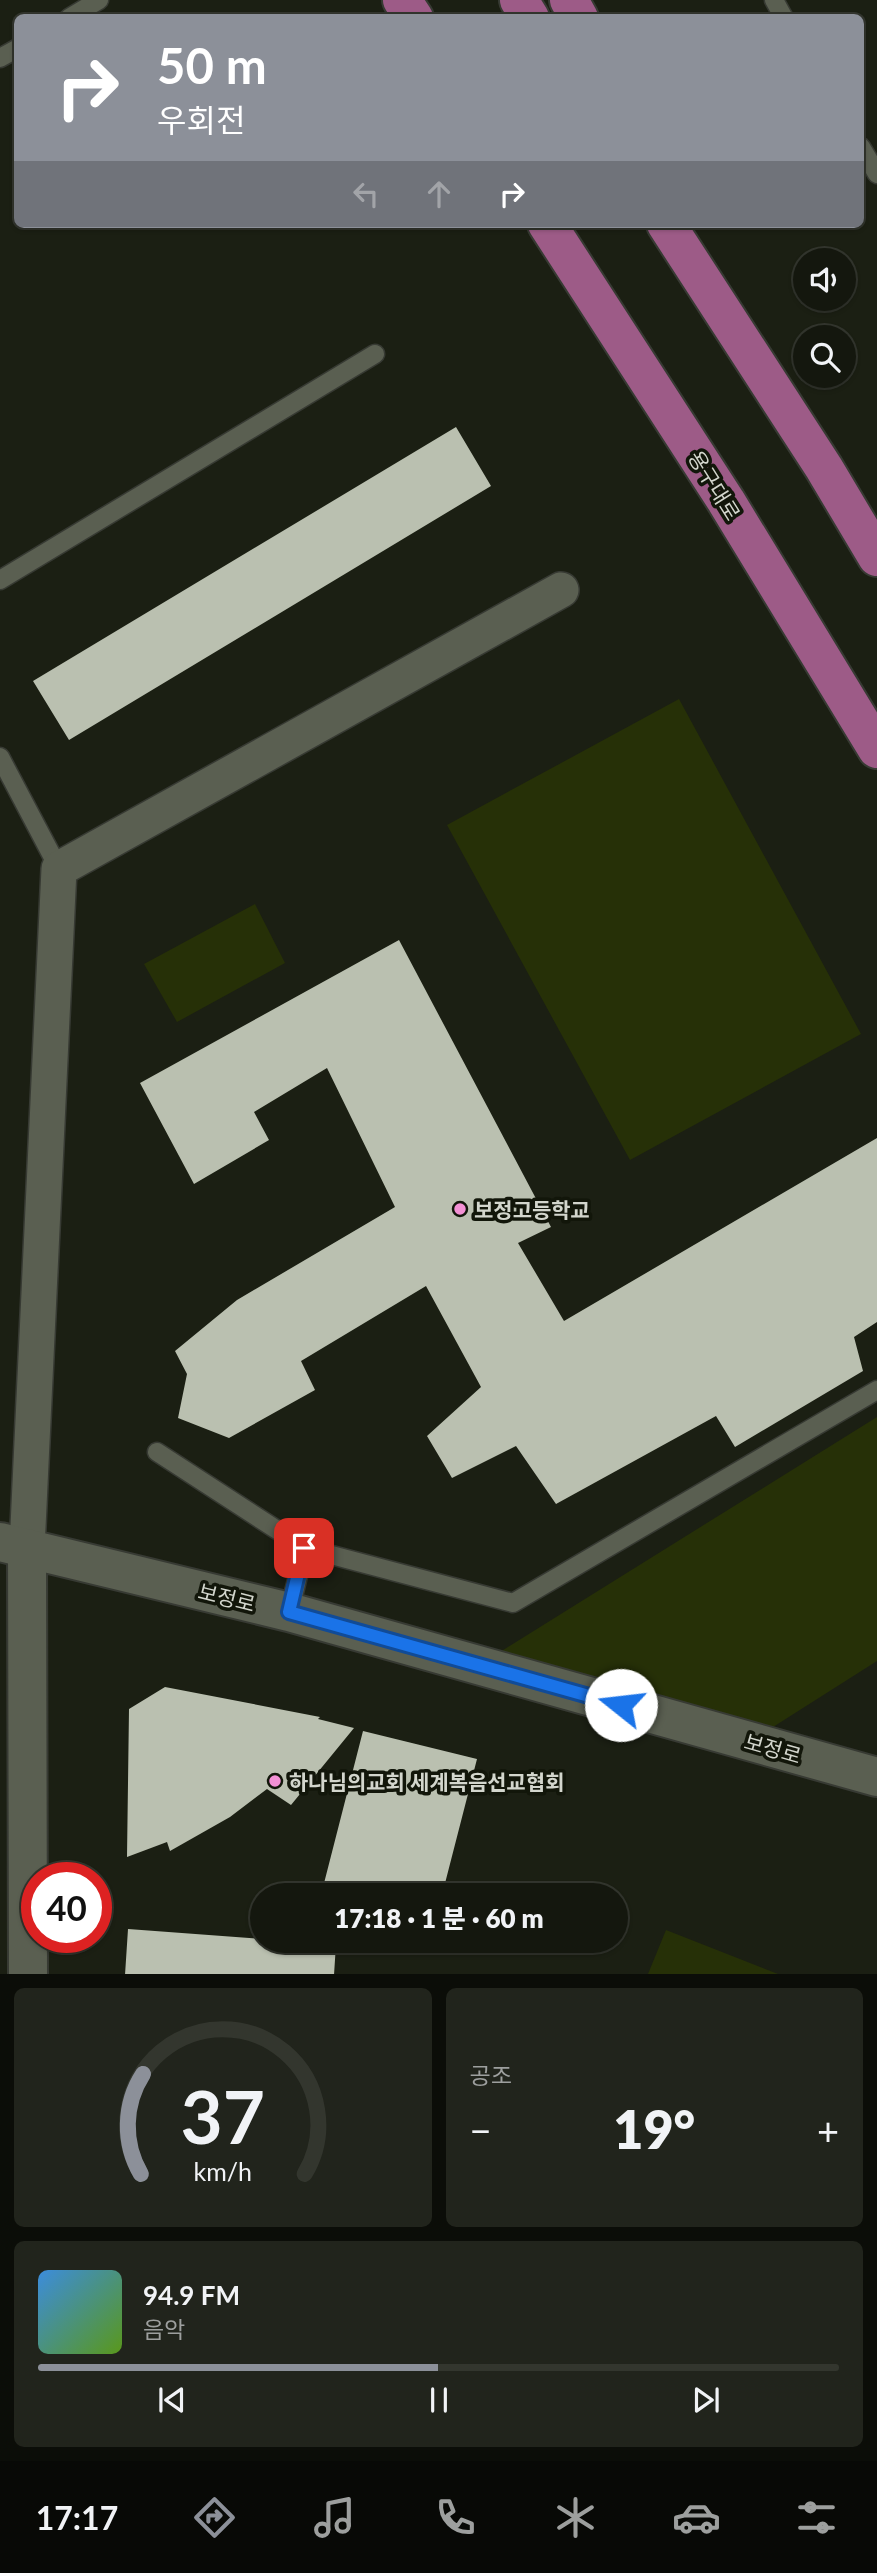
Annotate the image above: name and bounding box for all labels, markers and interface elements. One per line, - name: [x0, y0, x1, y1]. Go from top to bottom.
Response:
- text: 50 m: [157, 36, 267, 94]
- icon: right: [42, 42, 133, 133]
- text: 우회전: [157, 100, 245, 139]
- icon: left: [347, 175, 385, 213]
- icon: ahead: [420, 175, 458, 213]
- icon: right: [493, 175, 531, 213]
- map controls: [793, 248, 856, 388]
- button: sound: [793, 248, 856, 311]
- button: search: [793, 325, 856, 388]
- street label: 용구대로: [684, 446, 746, 524]
- place label: 보정고등학교: [474, 1197, 590, 1222]
- marker: 보정고등학교: [452, 1201, 468, 1217]
- pin: [274, 1518, 334, 1578]
- icon: arrive: [285, 1529, 323, 1567]
- street label: 보정로: [196, 1578, 258, 1616]
- position arrow: [584, 1668, 658, 1742]
- street label: 보정로: [742, 1728, 804, 1768]
- place label: 하나님의교회 세계복음선교협회: [289, 1769, 565, 1794]
- marker: 하나님의교회 세계복음선교협회: [267, 1773, 283, 1789]
- speed limit sign: 40: [21, 1862, 112, 1953]
- text: 17:18 · 1 분 · 60 m: [334, 1902, 544, 1934]
- text: 공조: [470, 2061, 512, 2089]
- text: 37: [181, 2072, 265, 2160]
- text: 19°: [613, 2098, 695, 2160]
- text: −: [470, 2107, 492, 2153]
- text: +: [817, 2107, 839, 2153]
- text: km/h: [193, 2155, 252, 2185]
- text: 94.9 FM: [143, 2279, 240, 2311]
- text: 음악: [143, 2315, 185, 2343]
- icon: previous: [153, 2381, 191, 2419]
- icon: pause: [420, 2381, 458, 2419]
- icon: next: [687, 2381, 725, 2419]
- icon: directions: [190, 2493, 239, 2542]
- icon: music: [310, 2493, 359, 2542]
- icon: phone: [431, 2493, 480, 2542]
- icon: climate: [551, 2493, 600, 2542]
- icon: car: [672, 2493, 721, 2542]
- icon: filters: [792, 2493, 841, 2542]
- text: 17:17: [36, 2498, 118, 2537]

